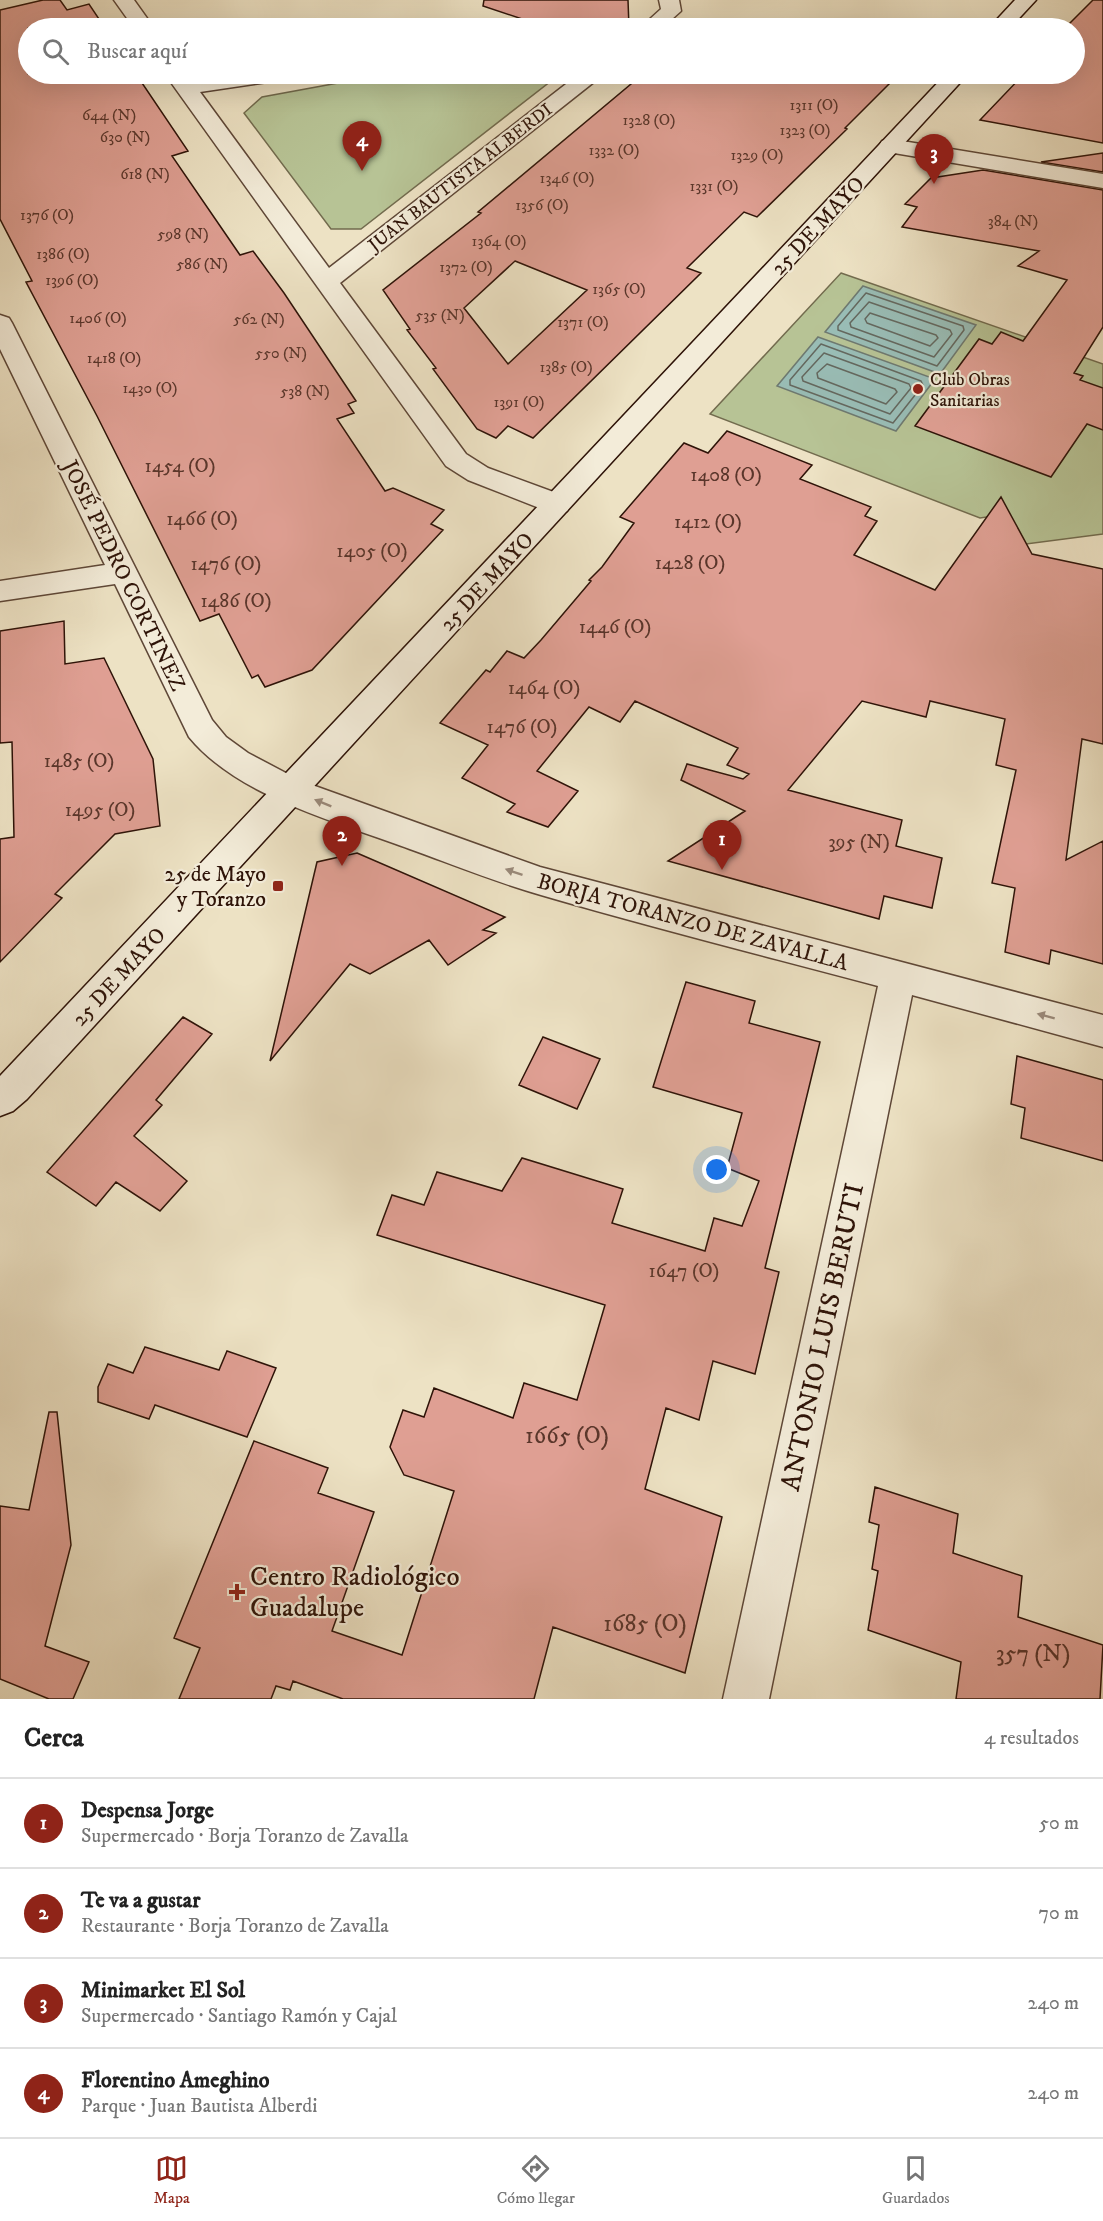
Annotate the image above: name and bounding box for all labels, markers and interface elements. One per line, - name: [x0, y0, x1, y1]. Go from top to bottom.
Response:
- search box: [18, 18, 1085, 84]
- icon: search: [39, 35, 72, 68]
- text: Buscar aquí: [87, 38, 187, 65]
- house number: 1311 (O): [789, 95, 839, 115]
- street label: JUAN BAUTISTA ALBERDI: [363, 99, 557, 258]
- house number: 644 (N): [82, 105, 136, 125]
- house number: 1328 (O): [622, 110, 676, 130]
- house number: 1323 (O): [779, 120, 831, 140]
- pin: 4: [342, 122, 382, 171]
- house number: 630 (N): [100, 127, 150, 147]
- pin: 3: [914, 134, 954, 184]
- house number: 1332 (O): [588, 140, 640, 160]
- house number: 1329 (O): [730, 145, 784, 165]
- house number: 618 (N): [120, 164, 170, 184]
- house number: 1346 (O): [540, 168, 594, 188]
- street label: 25 DE MAYO: [765, 171, 871, 281]
- house number: 1331 (O): [689, 176, 739, 196]
- house number: 1356 (O): [515, 195, 569, 215]
- house number: 1376 (O): [20, 205, 74, 225]
- house number: 384 (N): [988, 211, 1038, 231]
- house number: 598 (N): [157, 224, 209, 244]
- house number: 1364 (O): [472, 231, 526, 251]
- house number: 1386 (O): [36, 244, 90, 264]
- house number: 586 (N): [176, 254, 228, 274]
- house number: 1372 (O): [439, 257, 493, 277]
- house number: 1396 (O): [45, 270, 99, 290]
- house number: 1365 (O): [592, 279, 646, 299]
- house number: 535 (N): [415, 305, 465, 325]
- house number: 1406 (O): [69, 308, 127, 328]
- house number: 562 (N): [233, 309, 285, 329]
- house number: 1371 (O): [557, 312, 609, 332]
- house number: 550 (N): [255, 343, 307, 363]
- house number: 1418 (O): [87, 348, 141, 368]
- house number: 1385 (O): [539, 357, 593, 377]
- place label: Club Obras Sanitarias: [930, 369, 1010, 412]
- house number: 1430 (O): [122, 378, 178, 398]
- house number: 538 (N): [280, 381, 330, 401]
- marker: Club Obras Sanitarias: [911, 382, 925, 396]
- house number: 1391 (O): [493, 392, 545, 412]
- street label: JOSÉ PEDRO CORTINEZ: [55, 454, 191, 695]
- house number: 1454 (O): [145, 454, 215, 479]
- house number: 1408 (O): [690, 463, 762, 488]
- house number: 1466 (O): [166, 507, 238, 532]
- house number: 1412 (O): [674, 510, 742, 535]
- street label: 25 DE MAYO: [434, 527, 540, 637]
- house number: 1405 (O): [336, 539, 408, 564]
- house number: 1428 (O): [655, 551, 725, 576]
- house number: 1476 (O): [191, 552, 261, 577]
- house number: 1486 (O): [200, 589, 272, 614]
- house number: 1446 (O): [579, 615, 651, 640]
- house number: 1464 (O): [508, 676, 580, 701]
- house number: 1476 (O): [487, 715, 557, 740]
- house number: 1485 (O): [44, 749, 114, 774]
- house number: 1495 (O): [65, 798, 135, 823]
- one-way arrow: [314, 798, 332, 808]
- pin: 2: [322, 816, 362, 866]
- pin: 1: [702, 820, 742, 870]
- house number: 395 (N): [828, 830, 890, 855]
- place label: 25 de Mayo y Toranzo: [164, 861, 266, 913]
- one-way arrow: [505, 866, 523, 876]
- street label: BORJA TORANZO DE ZAVALLA: [534, 868, 852, 977]
- marker: 25 de Mayo y Toranzo: [271, 879, 285, 893]
- street label: 25 DE MAYO: [66, 922, 172, 1032]
- one-way arrow: [1037, 1010, 1056, 1020]
- your location: [702, 1155, 731, 1184]
- street label: ANTONIO LUIS BERUTI: [774, 1180, 872, 1494]
- house number: 1647 (O): [649, 1259, 719, 1284]
- house number: 1665 (O): [525, 1421, 609, 1451]
- place label: Centro Radiológico Guadalupe: [250, 1560, 460, 1625]
- marker: Centro Radiológico Guadalupe: [228, 1583, 246, 1601]
- house number: 1685 (O): [603, 1609, 687, 1639]
- house number: 357 (N): [996, 1639, 1070, 1669]
- text: Cerca: [24, 1722, 84, 1755]
- text: 4 resultados: [984, 1726, 1079, 1751]
- text: Despensa Jorge: [81, 1797, 214, 1824]
- text: 1: [40, 1811, 47, 1836]
- text: 50 m: [1039, 1811, 1079, 1836]
- text: Supermercado · Borja Toranzo de Zavalla: [81, 1824, 408, 1849]
- text: Te va a gustar: [81, 1887, 200, 1914]
- text: 2: [39, 1901, 48, 1926]
- text: 70 m: [1038, 1901, 1079, 1926]
- text: Restaurante · Borja Toranzo de Zavalla: [81, 1914, 389, 1939]
- text: Minimarket El Sol: [81, 1977, 245, 2004]
- text: 3: [40, 1991, 47, 2016]
- text: 240 m: [1028, 1991, 1079, 2016]
- text: Supermercado · Santiago Ramón y Cajal: [81, 2004, 397, 2029]
- text: Florentino Ameghino: [81, 2067, 269, 2094]
- text: 4: [38, 2081, 49, 2106]
- text: 240 m: [1028, 2081, 1079, 2106]
- text: Parque · Juan Bautista Alberdi: [81, 2094, 317, 2119]
- tab: Mapa: [153, 2152, 190, 2208]
- tab: Cómo llegar: [497, 2152, 575, 2208]
- tab: Guardados: [882, 2152, 950, 2208]

